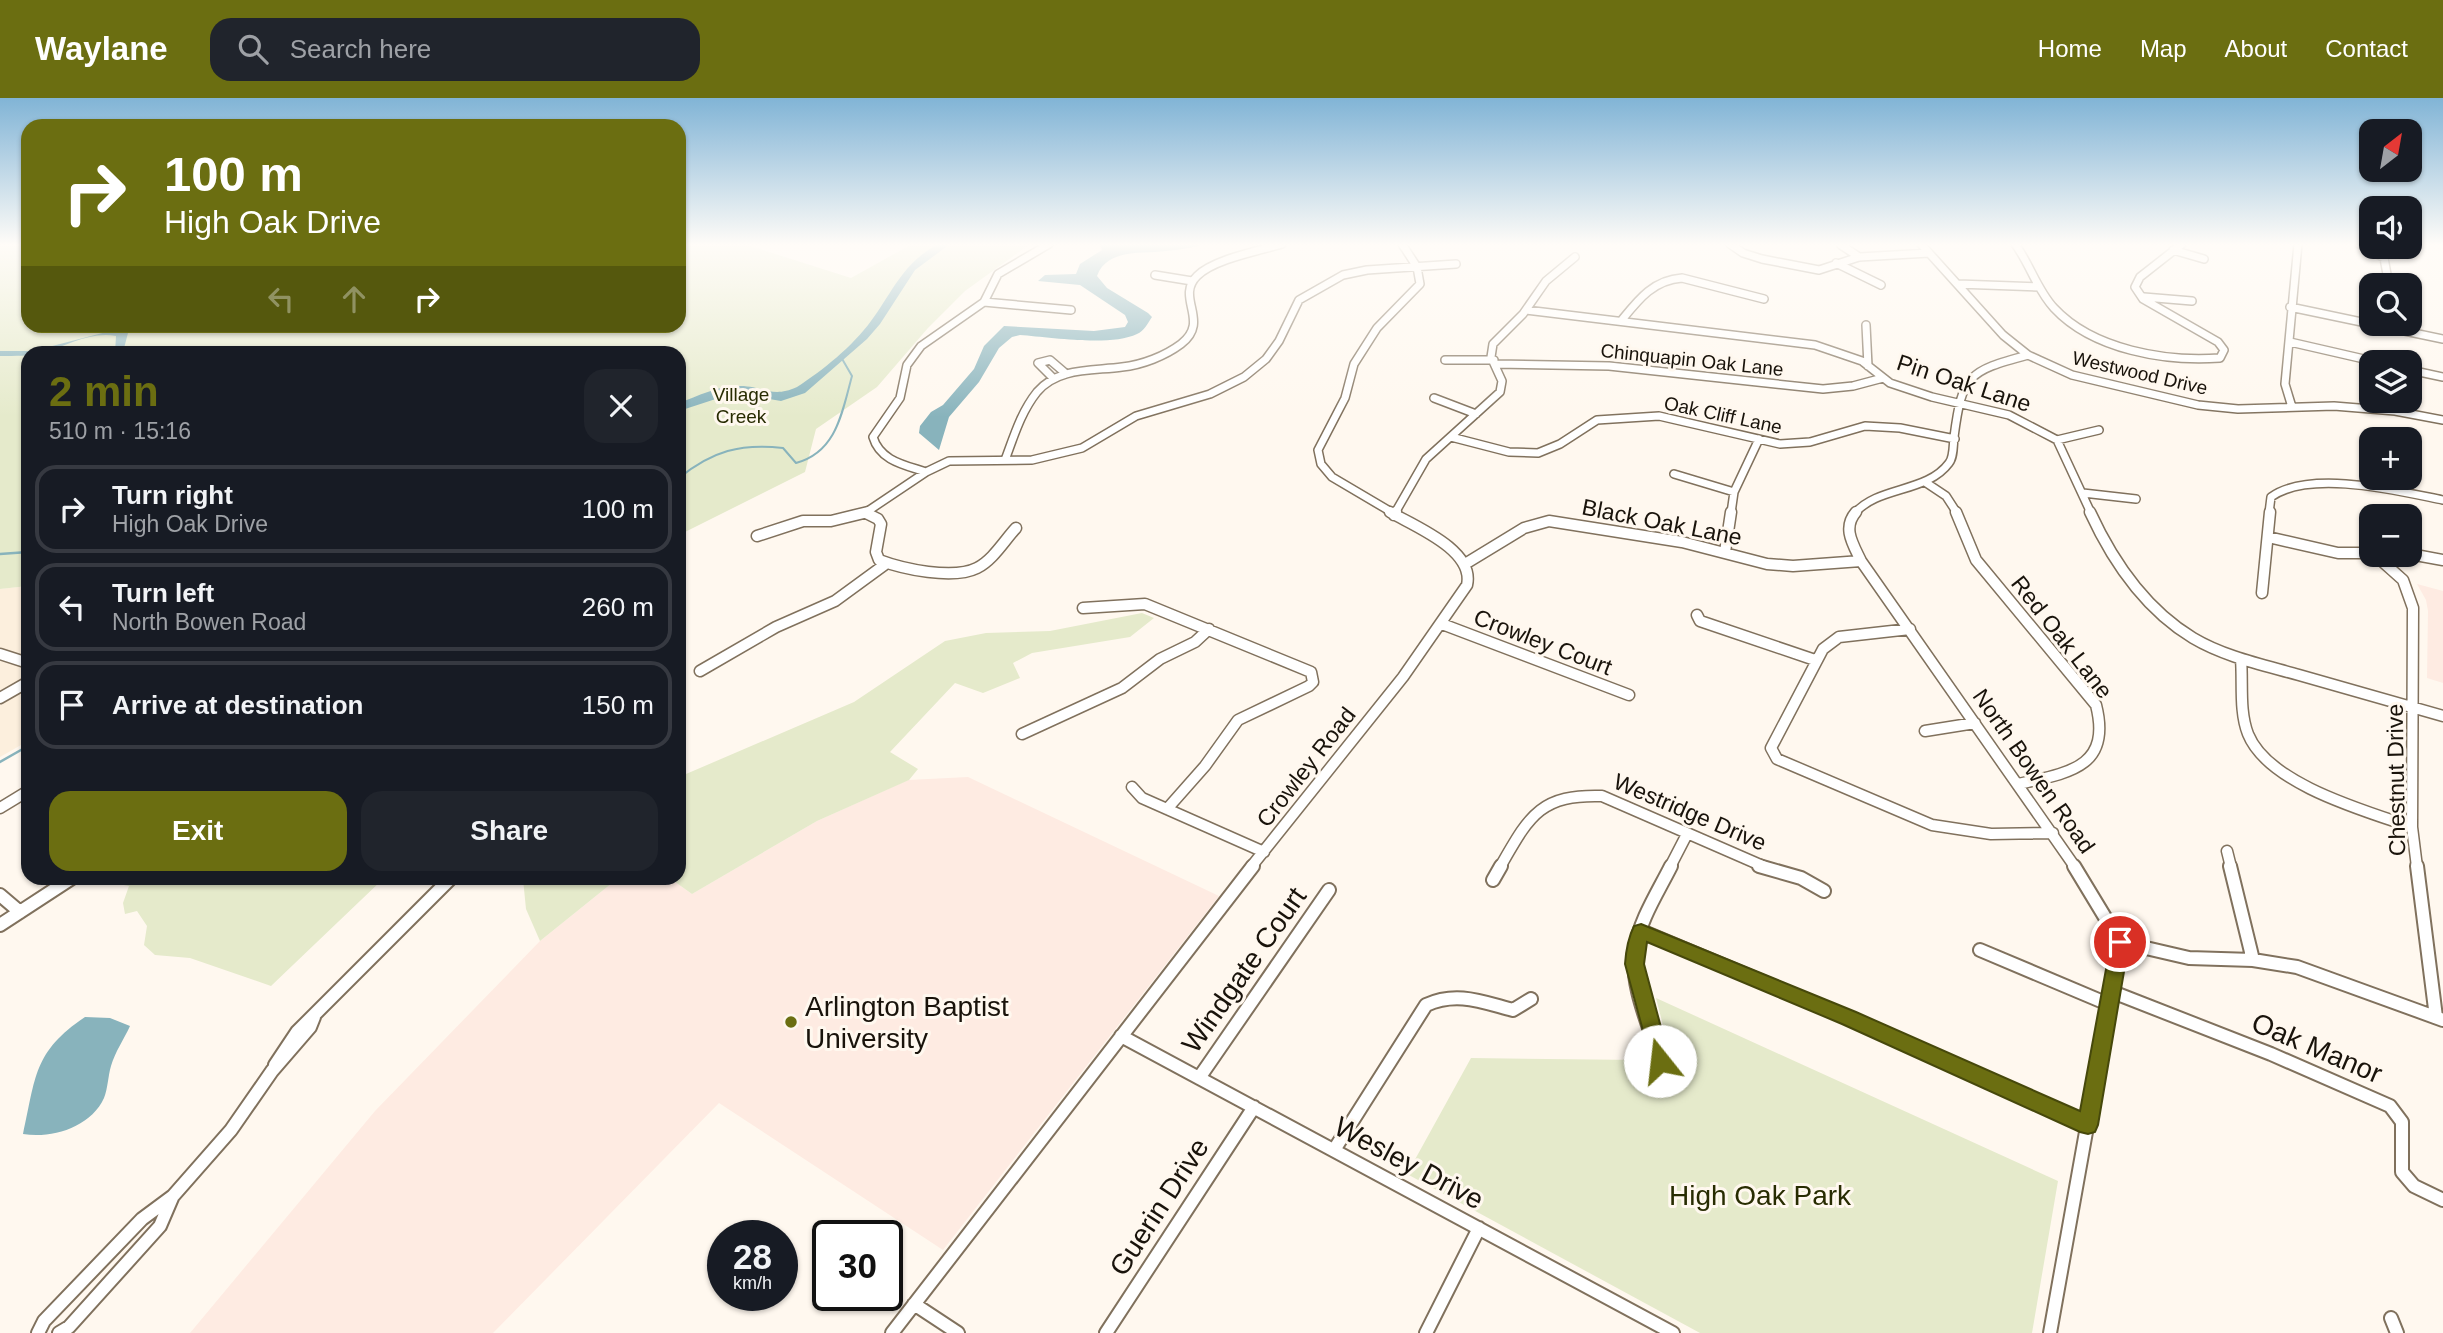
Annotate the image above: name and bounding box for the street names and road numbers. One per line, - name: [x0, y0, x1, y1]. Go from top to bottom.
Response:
- street label: Chinquapin Oak Lane: [1599, 340, 1785, 380]
- street label: Westwood Drive: [2070, 347, 2210, 399]
- street label: Pin Oak Lane: [1894, 349, 2034, 417]
- street label: Oak Cliff Lane: [1662, 392, 1784, 438]
- street label: Black Oak Lane: [1580, 494, 1744, 550]
- street label: Red Oak Lane: [2006, 571, 2118, 703]
- street label: Crowley Court: [1470, 604, 1616, 680]
- street label: North Bowen Road: [1968, 684, 2100, 858]
- street label: Crowley Road: [1251, 702, 1361, 832]
- street label: Chestnut Drive: [2382, 704, 2410, 856]
- street label: Westridge Drive: [1610, 768, 1770, 856]
- street label: Windgate Court: [1176, 881, 1313, 1059]
- street label: Oak Manor: [2247, 1007, 2387, 1089]
- street label: Wesley Drive: [1329, 1111, 1489, 1215]
- street label: Guerin Drive: [1103, 1133, 1215, 1281]

